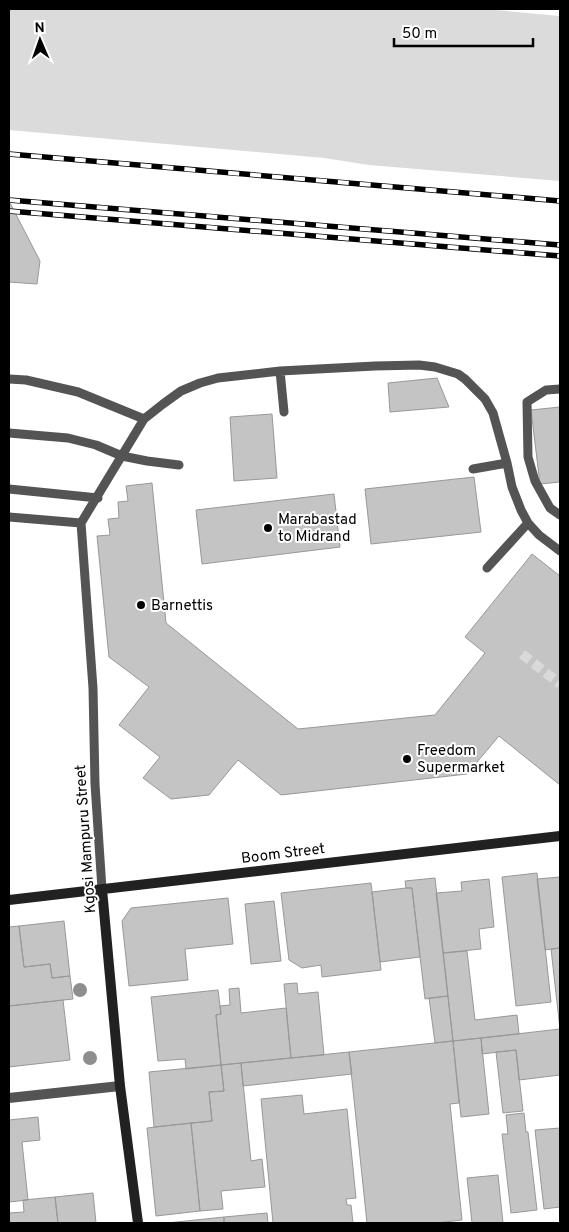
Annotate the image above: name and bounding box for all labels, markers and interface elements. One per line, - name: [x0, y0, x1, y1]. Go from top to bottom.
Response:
- north arrow: [15, 15, 65, 65]
- scale bar: [394, 15, 533, 47]
- text: N: [34, 20, 45, 37]
- text: 50 m: [402, 25, 437, 44]
- place label: Marabastad to Midrand: [278, 511, 357, 547]
- marker: Marabastad to Midrand: [262, 522, 274, 534]
- place label: Barnettis: [151, 597, 213, 616]
- marker: Barnettis: [135, 599, 147, 611]
- place label: Freedom Supermarket: [417, 742, 505, 778]
- marker: Freedom Supermarket: [401, 753, 413, 765]
- street label: Kgosi Mampuru Street: [72, 764, 101, 914]
- street label: Boom Street: [240, 840, 326, 869]

